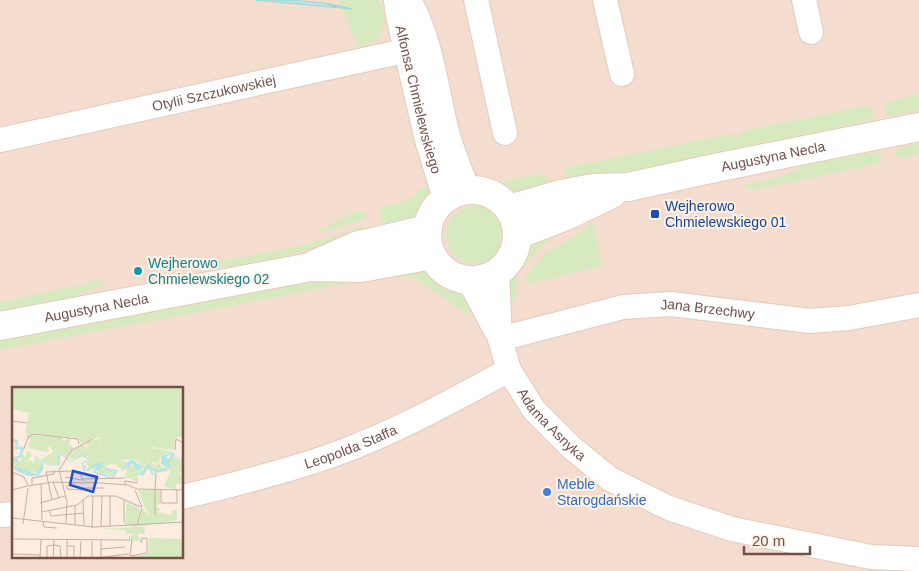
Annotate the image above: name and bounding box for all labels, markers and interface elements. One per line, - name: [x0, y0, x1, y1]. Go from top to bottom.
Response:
- street label: Alfonsa Chmielewskiego: [392, 23, 445, 176]
- street label: Otylii Szczukowskiej: [151, 72, 277, 114]
- street label: Augustyna Necla: [720, 138, 827, 175]
- place label: Wejherowo Chmielewskiego 01: [665, 198, 787, 230]
- marker: Wejherowo Chmielewskiego 01: [649, 208, 661, 220]
- place label: Wejherowo Chmielewskiego 02: [148, 255, 270, 287]
- marker: Wejherowo Chmielewskiego 02: [132, 265, 144, 277]
- street label: Augustyna Necla: [43, 290, 150, 325]
- street label: Jana Brzechwy: [660, 296, 756, 322]
- street label: Adama Asnyka: [514, 385, 589, 464]
- inset map: [12, 387, 184, 558]
- street label: Leopolda Staffa: [302, 421, 399, 472]
- place label: Meble Starogdańskie: [557, 476, 647, 508]
- marker: Meble Starogdańskie: [541, 486, 553, 498]
- scale bar: [744, 524, 810, 556]
- text: 20 m: [752, 532, 785, 549]

